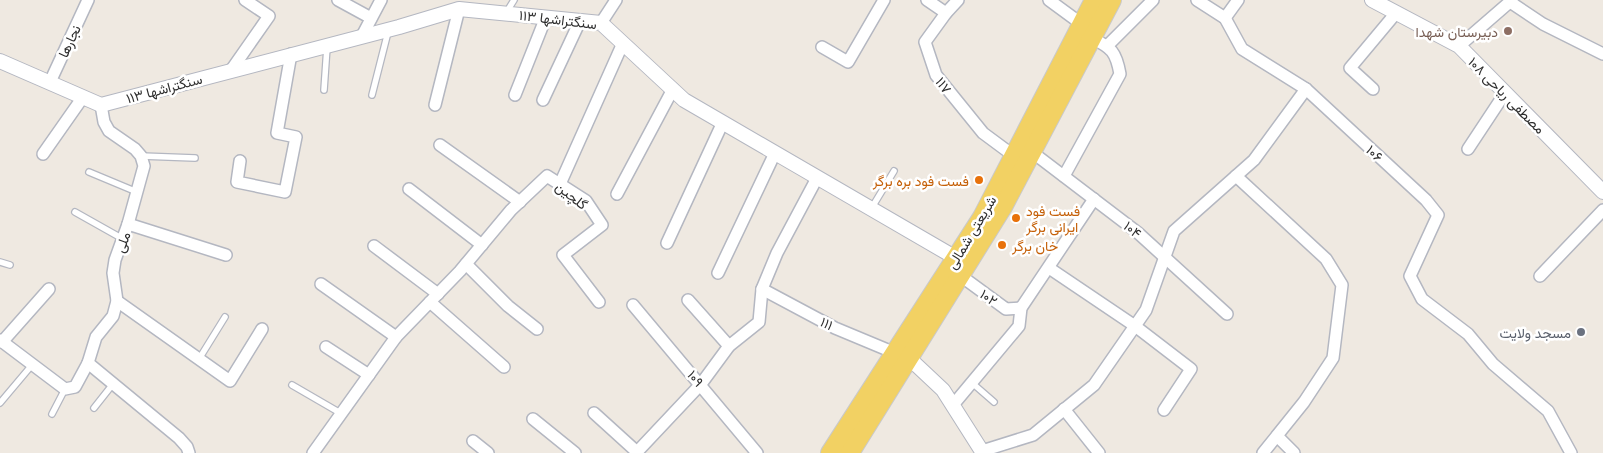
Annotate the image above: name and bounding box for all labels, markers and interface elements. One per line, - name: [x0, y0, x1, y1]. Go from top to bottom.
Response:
- street label: سنگتراشها ۱۱۳: [518, 5, 598, 33]
- street label: نجارها: [53, 21, 85, 61]
- place label: دبیرستان شهدا: [1415, 22, 1498, 41]
- marker: دبیرستان شهدا: [1502, 25, 1514, 37]
- street label: مصطفی ریاحی ۱۰۸: [1464, 52, 1550, 138]
- street label: سنگتراشها ۱۱۳: [124, 69, 204, 107]
- street label: ۱۱۷: [931, 73, 957, 97]
- street label: ۱۰۶: [1362, 140, 1388, 166]
- place label: فست فود بره برگر: [872, 171, 969, 190]
- marker: فست فود بره برگر: [973, 174, 985, 186]
- street label: گلچین: [551, 176, 592, 214]
- street label: شریعتی شمالی: [942, 192, 1000, 272]
- place label: فست فود ایرانی برگر: [1025, 201, 1080, 236]
- marker: فست فود ایرانی برگر: [1010, 212, 1022, 224]
- street label: ۱۰۴: [1120, 216, 1146, 242]
- street label: ملی: [109, 229, 135, 255]
- place label: خان برگر: [1011, 236, 1058, 255]
- marker: خان برگر: [996, 239, 1008, 251]
- street label: ۱۰۲: [976, 284, 1002, 310]
- street label: ۱۱۱: [817, 312, 837, 334]
- place label: مسجد ولایت: [1500, 323, 1571, 342]
- marker: مسجد ولایت: [1575, 326, 1587, 338]
- street label: ۱۰۹: [683, 365, 709, 391]

